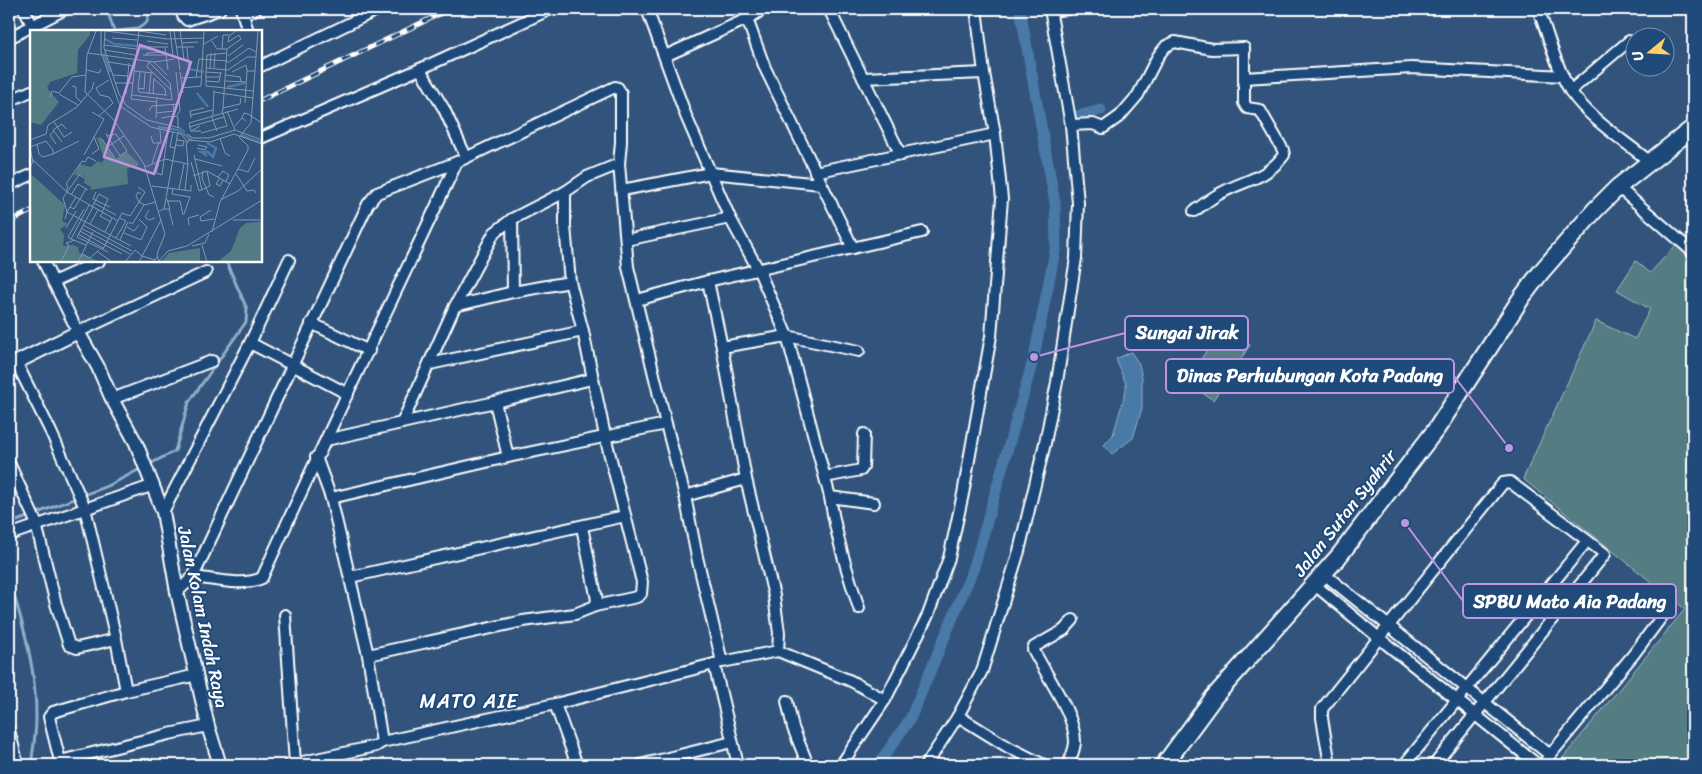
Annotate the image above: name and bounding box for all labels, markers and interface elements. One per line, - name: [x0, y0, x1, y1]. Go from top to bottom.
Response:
- north arrow: [1624, 28, 1674, 78]
- inset map: [30, 30, 262, 262]
- text: U: [1625, 47, 1651, 64]
- callout: Sungai Jirak: [1125, 316, 1248, 350]
- text: Sungai Jirak: [1134, 316, 1240, 349]
- callout: Dinas Perhubungan Kota Padang: [1166, 359, 1454, 393]
- text: Dinas Perhubungan Kota Padang: [1177, 359, 1444, 392]
- street label: Jalan Sutan Syahrir: [1284, 441, 1406, 585]
- street label: Jalan Kolam Indah Raya: [168, 522, 238, 711]
- callout: SPBU Mato Aia Padang: [1463, 584, 1676, 618]
- text: SPBU Mato Aia Padang: [1472, 585, 1667, 618]
- district label: MATO AIE: [420, 684, 519, 719]

